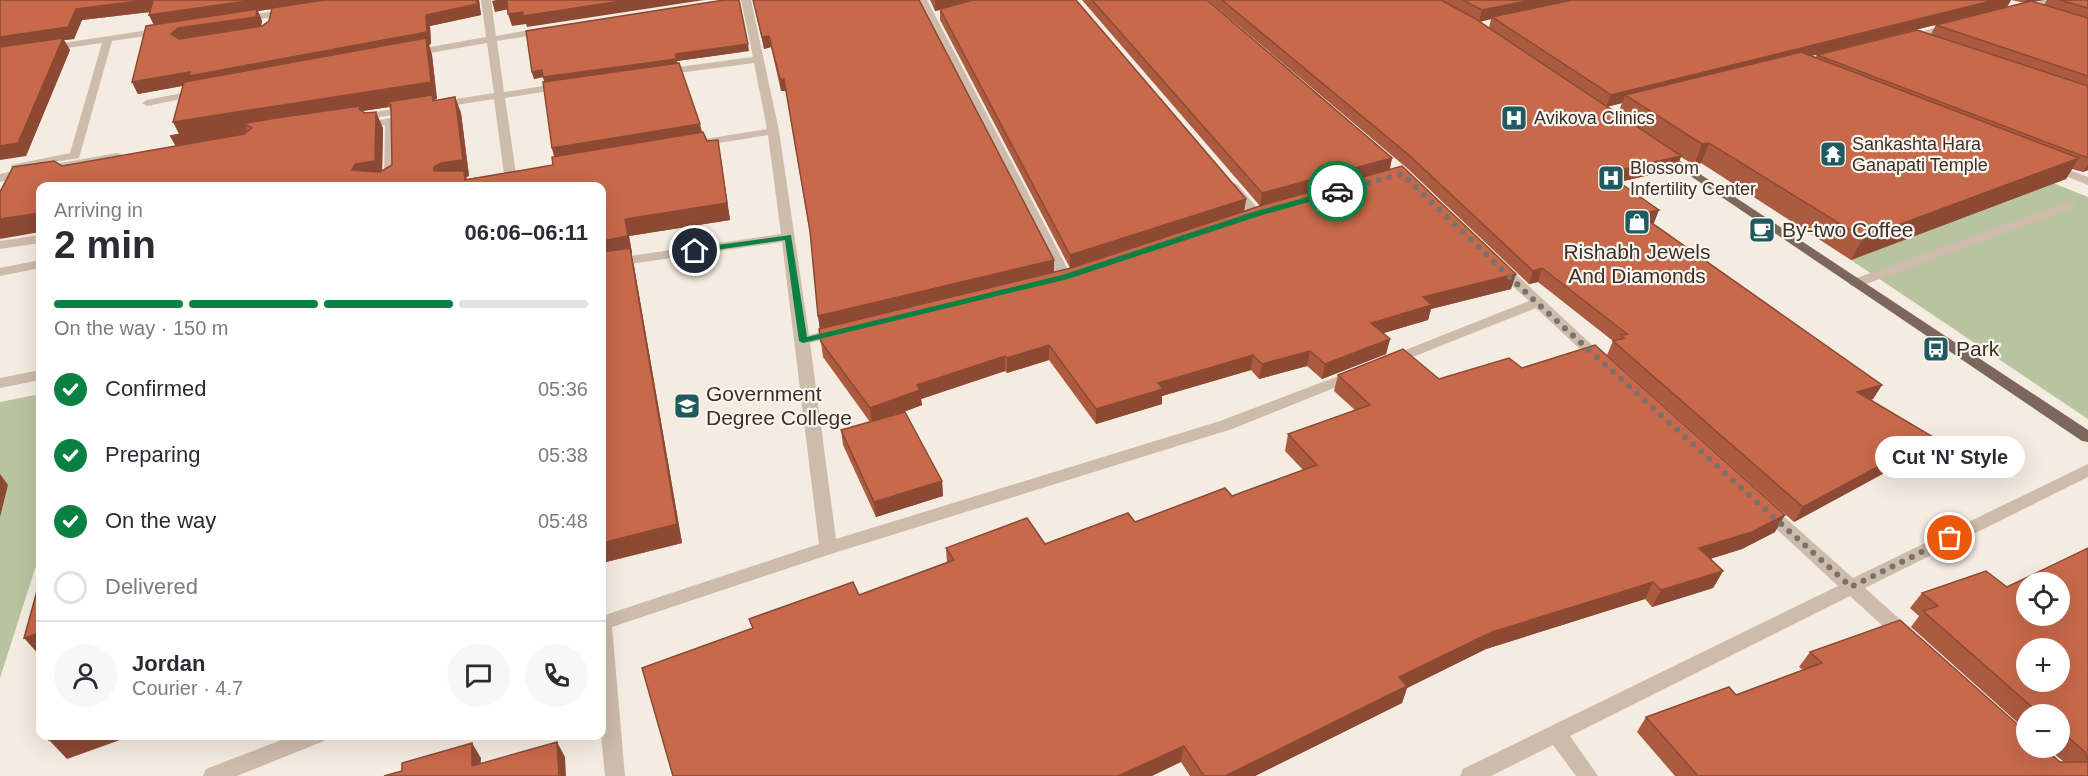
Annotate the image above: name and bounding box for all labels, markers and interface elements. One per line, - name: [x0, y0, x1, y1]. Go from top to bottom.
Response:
- hospital icon: Avikova Clinics: [1499, 103, 1529, 133]
- place label: Avikova Clinics: [1534, 108, 1655, 128]
- place label: Sankashta Hara Ganapati Temple: [1852, 134, 1988, 175]
- temple icon: Sankashta Hara Ganapati Temple: [1818, 139, 1848, 169]
- place label: Blossom Infertility Center: [1630, 158, 1756, 199]
- courier: [1307, 161, 1367, 221]
- hospital icon: Blossom Infertility Center: [1596, 163, 1626, 193]
- icon: car: [1321, 175, 1354, 208]
- text: Arriving in: [54, 199, 143, 221]
- shop icon: Rishabh Jewels And Diamonds: [1622, 207, 1652, 237]
- cafe icon: By-two Coffee: [1747, 215, 1777, 245]
- place label: By-two Coffee: [1782, 218, 1914, 241]
- text: 06:06–06:11: [464, 220, 588, 245]
- text: 2 min: [54, 223, 156, 266]
- pin: [669, 225, 720, 276]
- icon: home: [678, 234, 711, 267]
- place label: Rishabh Jewels And Diamonds: [1563, 240, 1711, 287]
- text: On the way · 150 m: [54, 317, 229, 339]
- bus stop icon: Park: [1921, 334, 1951, 364]
- place label: Park: [1956, 337, 2000, 360]
- icon: check: [54, 373, 87, 406]
- text: Confirmed: [105, 376, 206, 401]
- text: 05:36: [538, 378, 588, 400]
- place label: Government Degree College: [706, 382, 852, 429]
- school or university icon: Government Degree College: [672, 391, 702, 421]
- callout: Cut 'N' Style: [1875, 436, 2025, 478]
- icon: check: [54, 439, 87, 472]
- text: Preparing: [105, 442, 200, 467]
- text: 05:38: [538, 444, 588, 466]
- text: Cut 'N' Style: [1892, 446, 2008, 468]
- icon: check: [54, 505, 87, 538]
- text: On the way: [105, 508, 216, 533]
- text: 05:48: [538, 510, 588, 532]
- pin: [1924, 512, 1975, 563]
- icon: bag: [1933, 521, 1966, 554]
- map controls: [2016, 572, 2070, 758]
- button: locate: [2016, 572, 2070, 626]
- text: Delivered: [105, 574, 198, 599]
- button: +: [2016, 638, 2070, 692]
- button: person: [54, 644, 117, 707]
- button: chat: [447, 644, 510, 707]
- button: phone: [525, 644, 588, 707]
- text: Jordan: [132, 651, 205, 676]
- text: Courier · 4.7: [132, 677, 243, 699]
- button: −: [2016, 704, 2070, 758]

